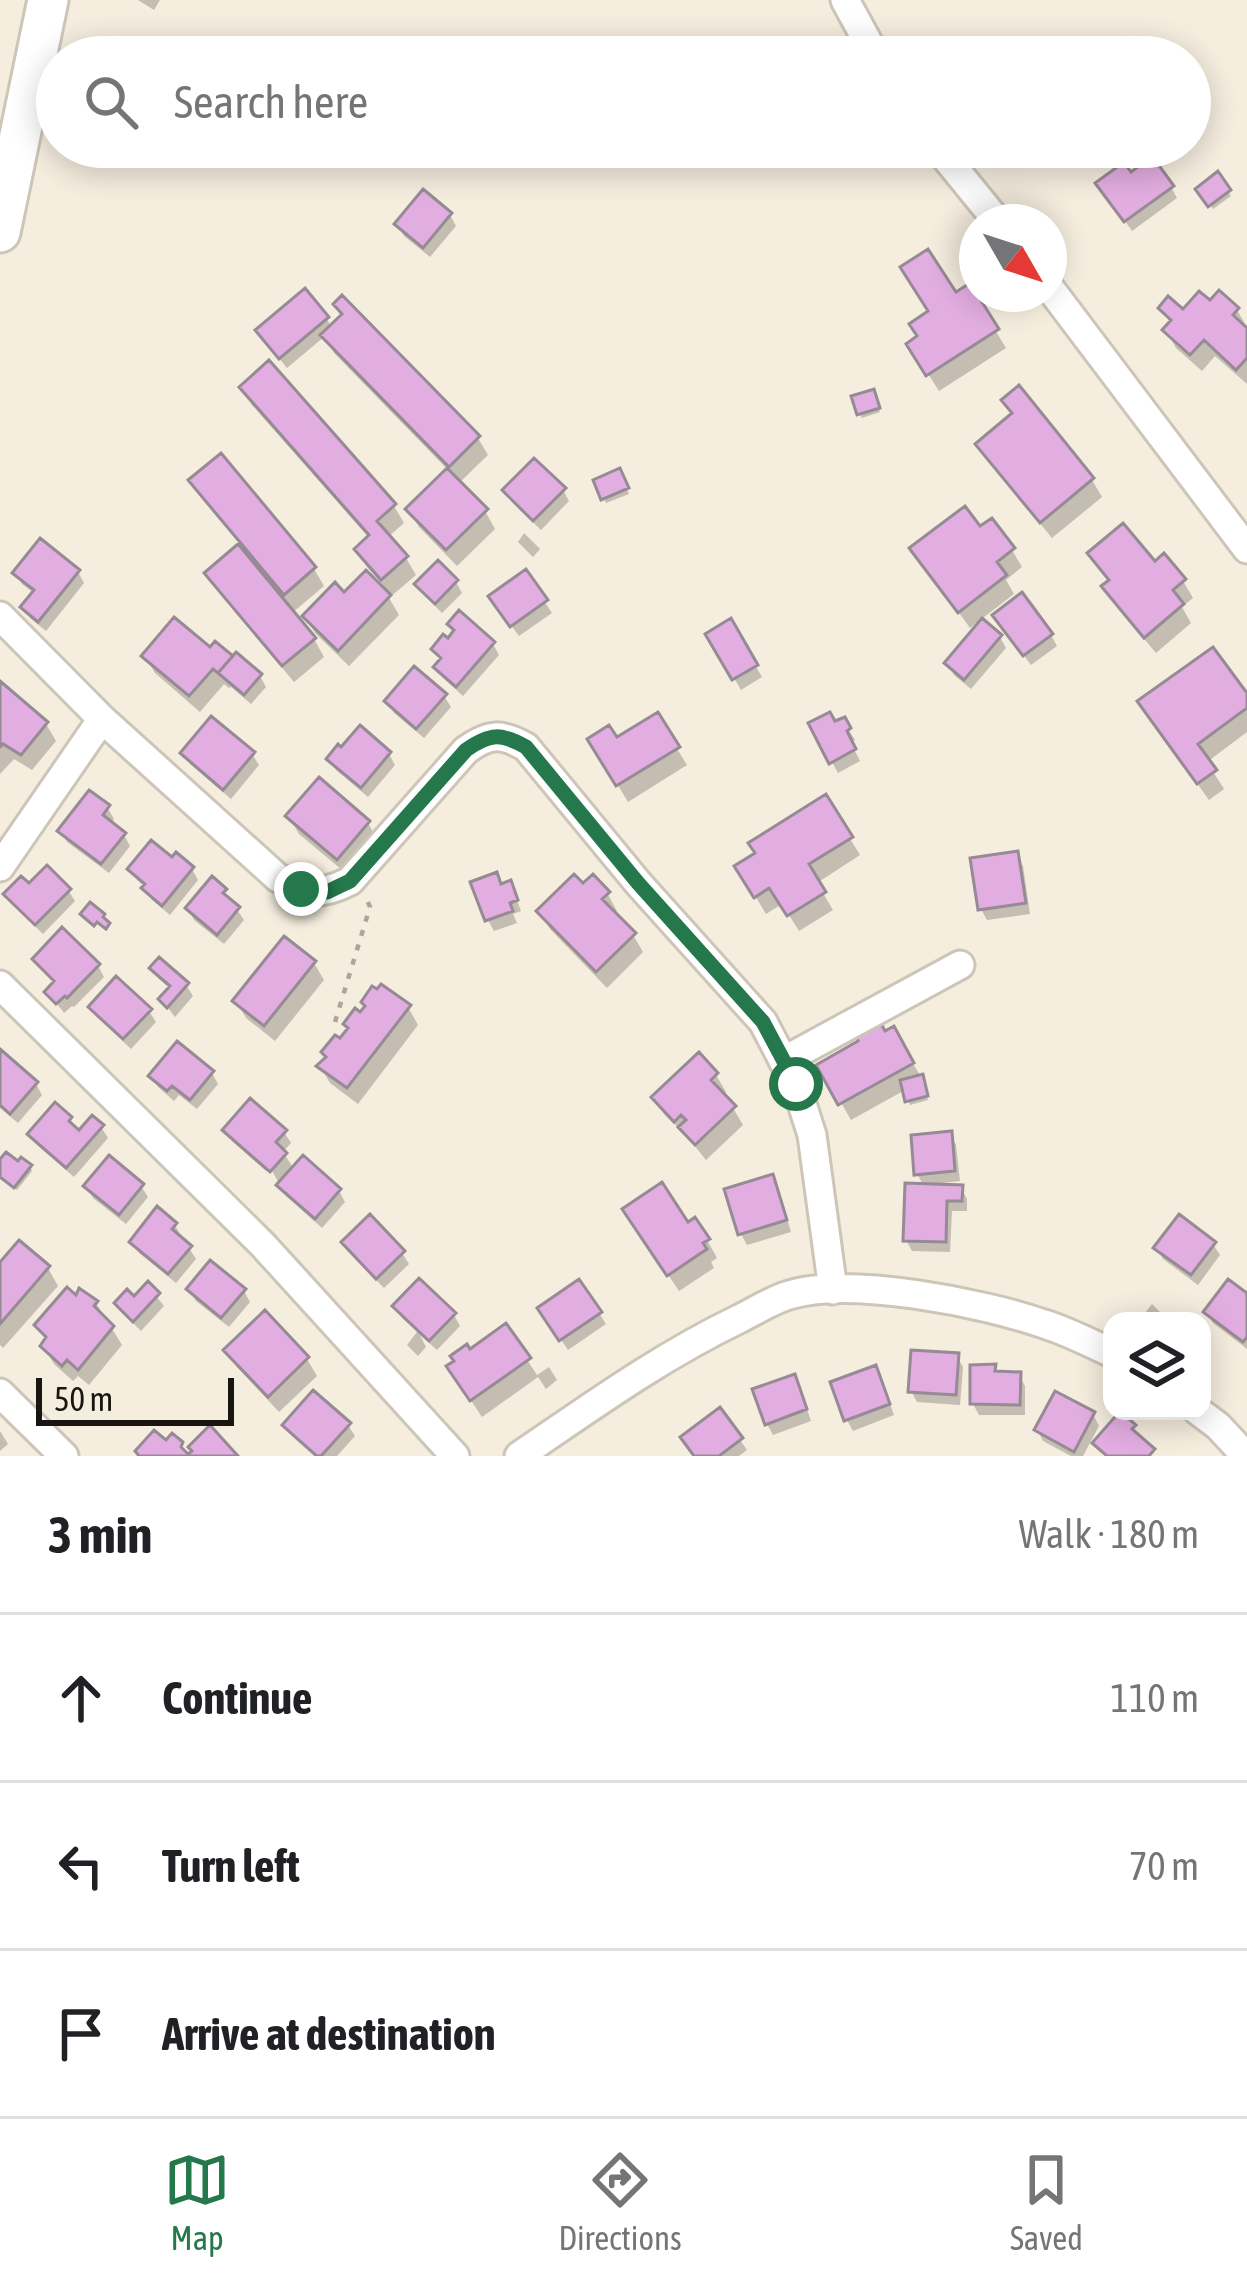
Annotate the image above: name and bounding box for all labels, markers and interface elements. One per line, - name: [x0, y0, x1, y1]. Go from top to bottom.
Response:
- search box: [36, 36, 1211, 168]
- icon: search: [78, 69, 144, 135]
- text: Search here: [174, 76, 368, 128]
- north arrow: [959, 204, 1067, 312]
- route end: [274, 862, 328, 916]
- route start: [769, 1057, 823, 1111]
- map controls: [1103, 1312, 1211, 1420]
- button: layers: [1103, 1312, 1211, 1420]
- scale bar: [36, 1372, 234, 1425]
- text: 50 m: [54, 1380, 113, 1418]
- text: 3 min: [48, 1505, 152, 1564]
- text: Walk · 180 m: [1019, 1512, 1199, 1556]
- icon: ahead: [48, 1665, 114, 1731]
- text: Continue: [162, 1672, 313, 1724]
- text: 110 m: [1111, 1676, 1199, 1720]
- icon: left: [48, 1833, 114, 1899]
- text: Turn left: [162, 1840, 300, 1892]
- text: 70 m: [1129, 1844, 1199, 1888]
- icon: arrive: [48, 2001, 114, 2067]
- text: Arrive at destination: [162, 2008, 496, 2060]
- tab: Map: [164, 2147, 230, 2257]
- tab: Directions: [558, 2147, 682, 2257]
- tab: Saved: [1010, 2147, 1083, 2257]

